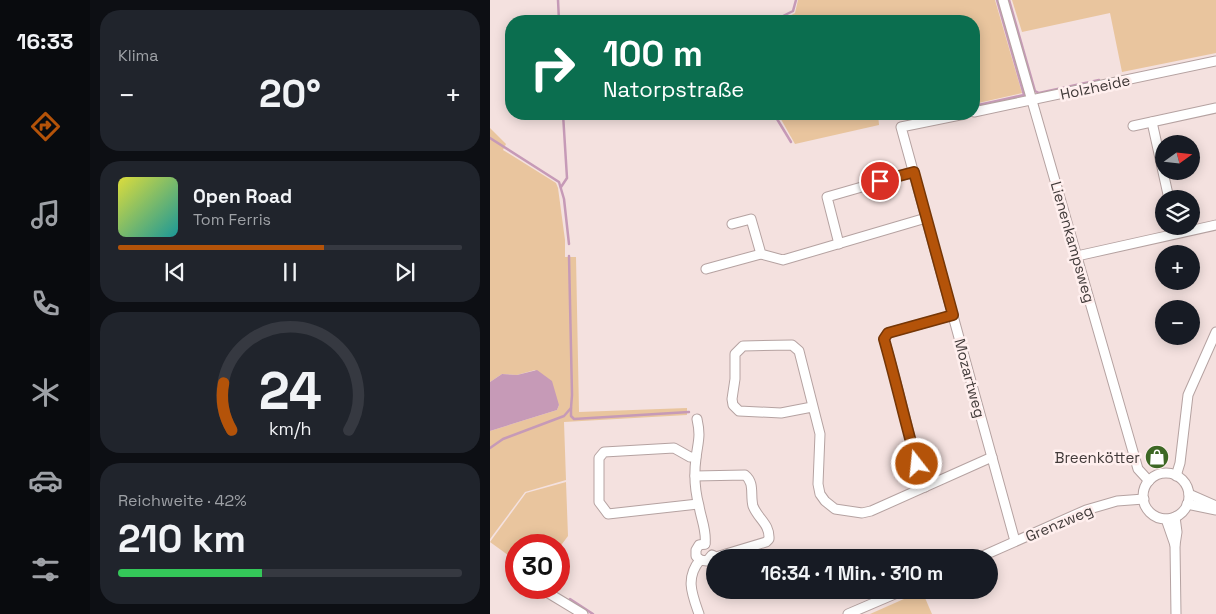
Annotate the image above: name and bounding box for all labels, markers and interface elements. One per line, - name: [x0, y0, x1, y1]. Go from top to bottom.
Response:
- text: 16:33: [17, 27, 73, 55]
- text: 100 m: [603, 32, 703, 76]
- icon: right: [520, 35, 585, 100]
- text: Klima: [118, 45, 159, 66]
- text: 20°: [259, 70, 321, 118]
- street label: Holzheide: [1058, 70, 1132, 104]
- text: Natorpstraße: [603, 75, 744, 103]
- text: −: [118, 77, 135, 113]
- text: +: [445, 77, 462, 113]
- icon: directions: [28, 109, 63, 144]
- north arrow: [1155, 135, 1200, 180]
- map controls: [1155, 135, 1200, 345]
- pin: [859, 160, 901, 202]
- icon: arrive: [866, 167, 894, 195]
- street label: Lienenkampsweg: [1047, 179, 1099, 305]
- text: Open Road: [193, 184, 292, 209]
- button: layers: [1155, 190, 1200, 235]
- icon: music: [28, 197, 63, 232]
- text: Tom Ferris: [193, 209, 271, 230]
- button: +: [1155, 245, 1200, 290]
- icon: previous: [161, 258, 189, 286]
- icon: pause: [276, 258, 304, 286]
- icon: next: [391, 258, 419, 286]
- icon: phone: [28, 286, 63, 321]
- button: −: [1155, 300, 1200, 345]
- street label: Mozartweg: [950, 336, 990, 420]
- text: 24: [258, 358, 322, 424]
- icon: climate: [28, 375, 63, 410]
- text: km/h: [269, 417, 311, 440]
- position arrow: [890, 437, 942, 489]
- shop icon: Breenkötter: [1144, 444, 1170, 470]
- place label: Breenkötter: [1055, 448, 1140, 467]
- icon: car: [28, 463, 63, 498]
- text: Reichweite · 42%: [118, 490, 247, 511]
- street label: Grenzweg: [1022, 500, 1096, 546]
- text: 210 km: [118, 515, 246, 563]
- speed limit sign: 30: [505, 534, 570, 599]
- icon: filters: [28, 552, 63, 587]
- text: 16:34 · 1 Min. · 310 m: [761, 561, 943, 586]

